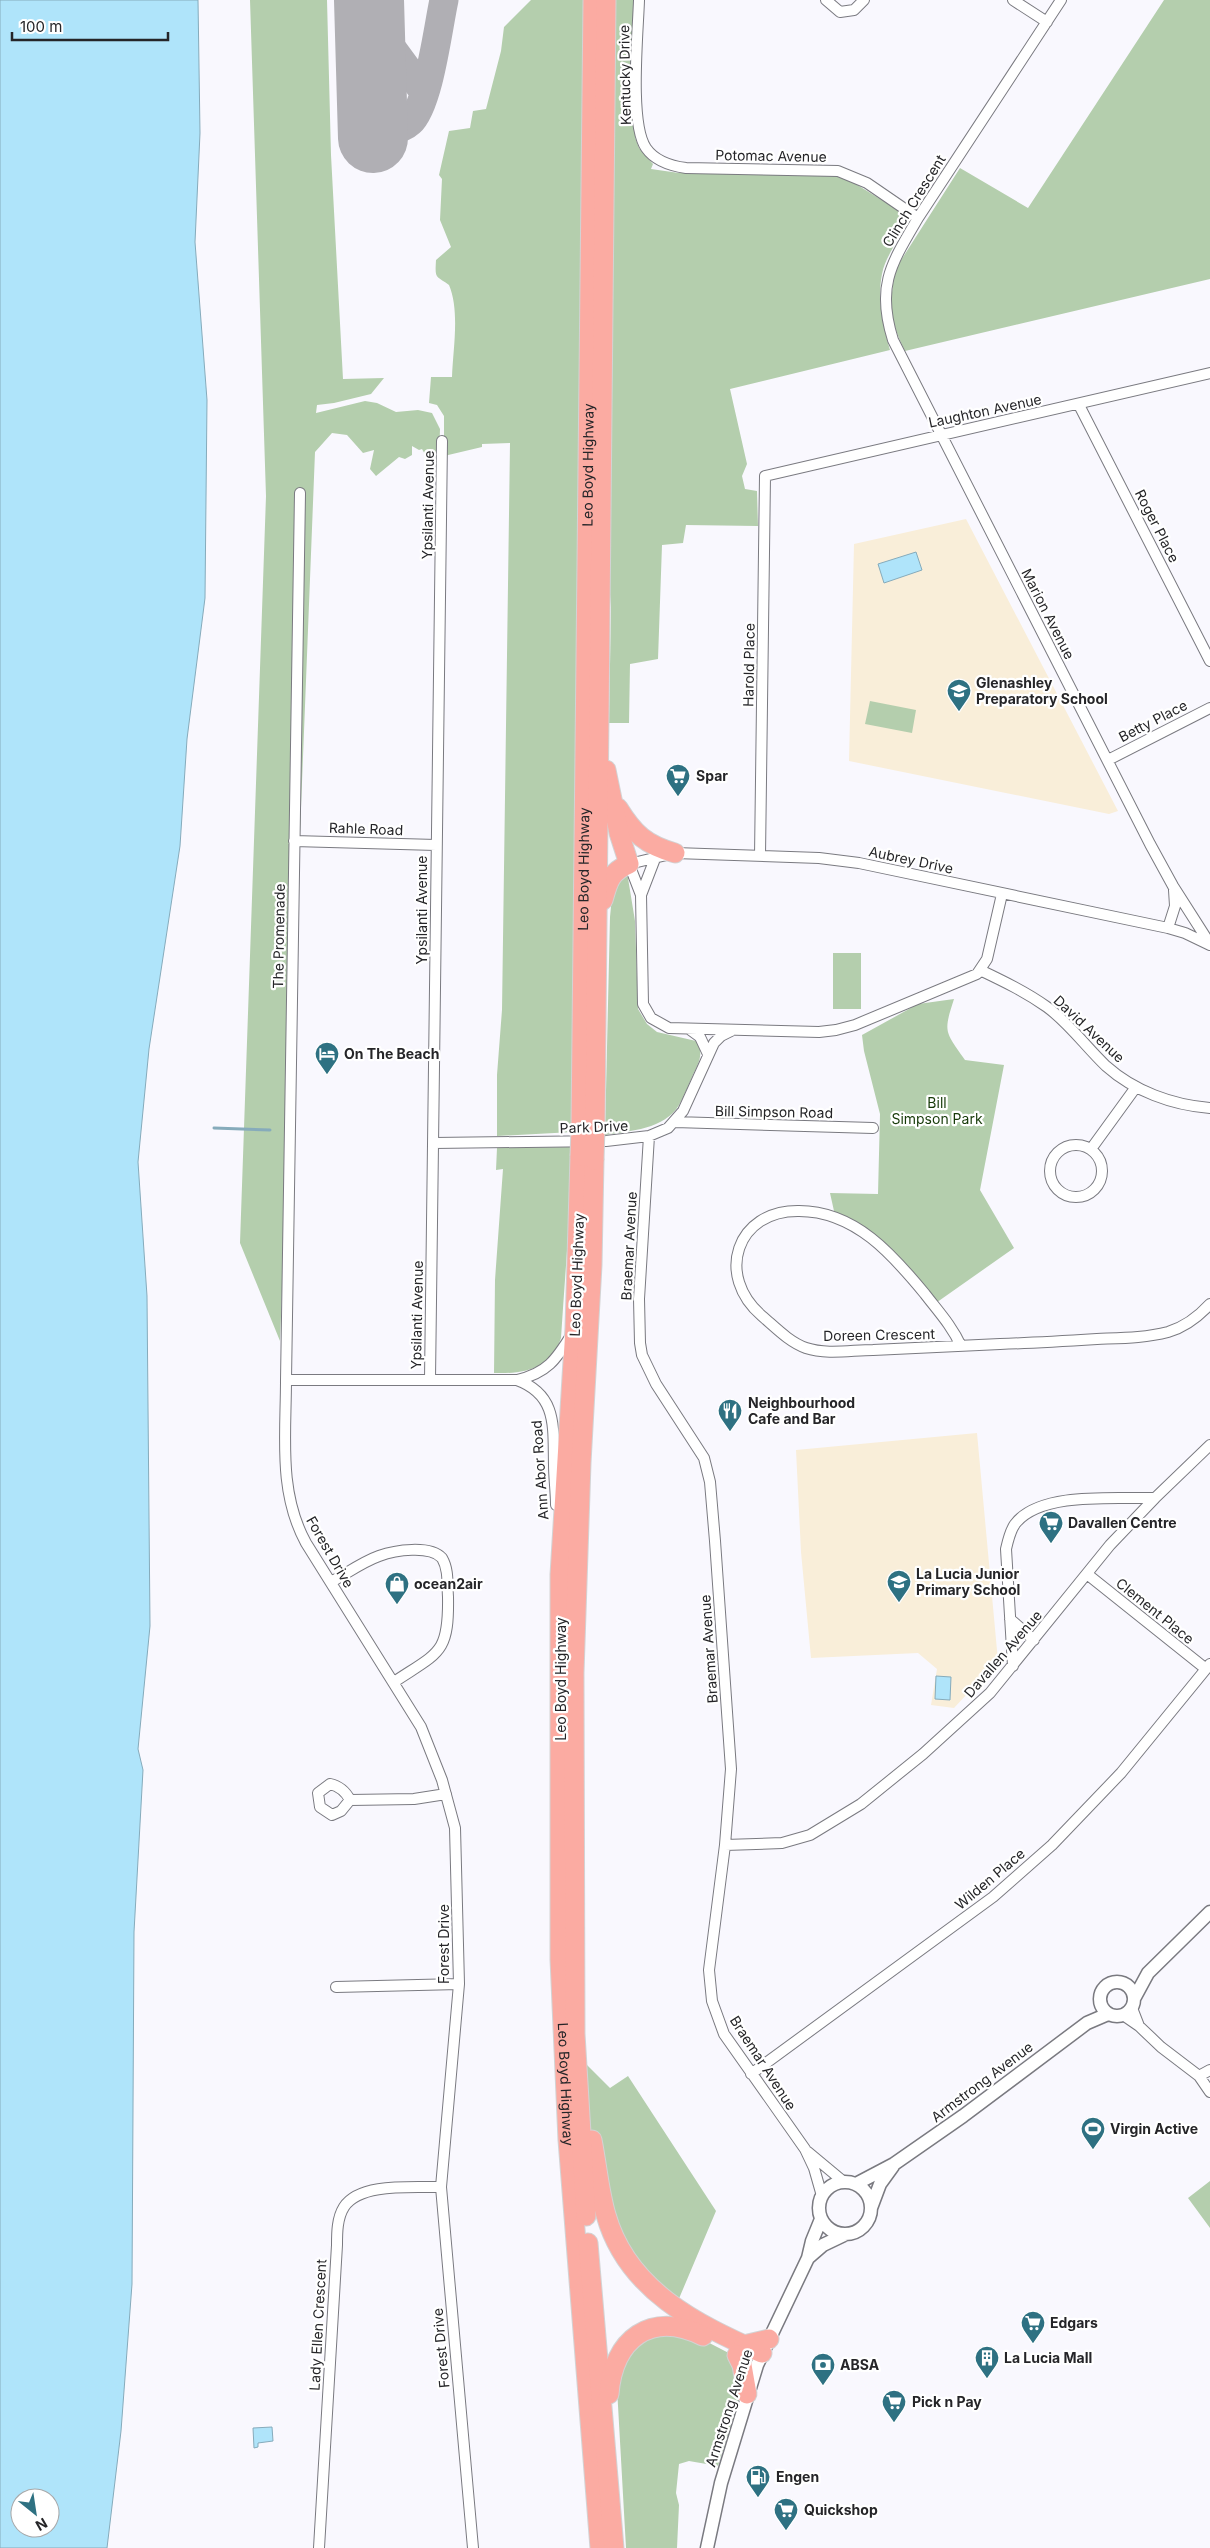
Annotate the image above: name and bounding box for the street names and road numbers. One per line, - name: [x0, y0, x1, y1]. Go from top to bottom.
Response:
- street label: Kentucky Drive: [615, 25, 634, 125]
- street label: Potomac Avenue: [715, 146, 827, 165]
- street label: Clinch Crescent: [878, 151, 949, 250]
- street label: Laughton Avenue: [927, 390, 1043, 431]
- street label: Leo Boyd Highway: [578, 403, 597, 527]
- street label: Ypsilanti Avenue: [418, 450, 437, 560]
- street label: Roger Place: [1132, 486, 1183, 565]
- street label: Marion Avenue: [1018, 566, 1079, 662]
- street label: Harold Place: [739, 623, 758, 707]
- street label: Betty Place: [1116, 696, 1190, 745]
- street label: Leo Boyd Highway: [574, 807, 592, 931]
- street label: Rahle Road: [329, 819, 403, 838]
- street label: Aubrey Drive: [867, 842, 955, 877]
- street label: Ypsilanti Avenue: [413, 856, 430, 964]
- street label: The Promenade: [269, 883, 288, 989]
- street label: David Avenue: [1050, 991, 1128, 1066]
- street label: Bill Simpson Road: [715, 1102, 833, 1121]
- street label: Park Drive: [559, 1117, 629, 1136]
- street label: Braemar Avenue: [617, 1191, 640, 1301]
- street label: Leo Boyd Highway: [566, 1213, 587, 1337]
- street label: Ypsilanti Avenue: [407, 1260, 426, 1370]
- street label: Doreen Crescent: [823, 1325, 935, 1344]
- street label: Ann Abor Road: [528, 1420, 551, 1520]
- street label: Forest Drive: [303, 1513, 358, 1591]
- street label: Clement Place: [1113, 1574, 1198, 1647]
- street label: Braemar Avenue: [696, 1594, 721, 1704]
- street label: Davallen Avenue: [960, 1607, 1045, 1701]
- street label: Leo Boyd Highway: [552, 1617, 569, 1741]
- street label: Wilden Place: [951, 1845, 1028, 1913]
- street label: Forest Drive: [435, 1904, 452, 1984]
- street label: Braemar Avenue: [727, 2012, 800, 2113]
- street label: Leo Boyd Highway: [555, 2022, 577, 2147]
- street label: Armstrong Avenue: [928, 2038, 1036, 2125]
- street label: Lady Ellen Crescent: [306, 2258, 329, 2391]
- street label: Forest Drive: [429, 2307, 452, 2389]
- street label: Armstrong Avenue: [701, 2347, 756, 2469]

